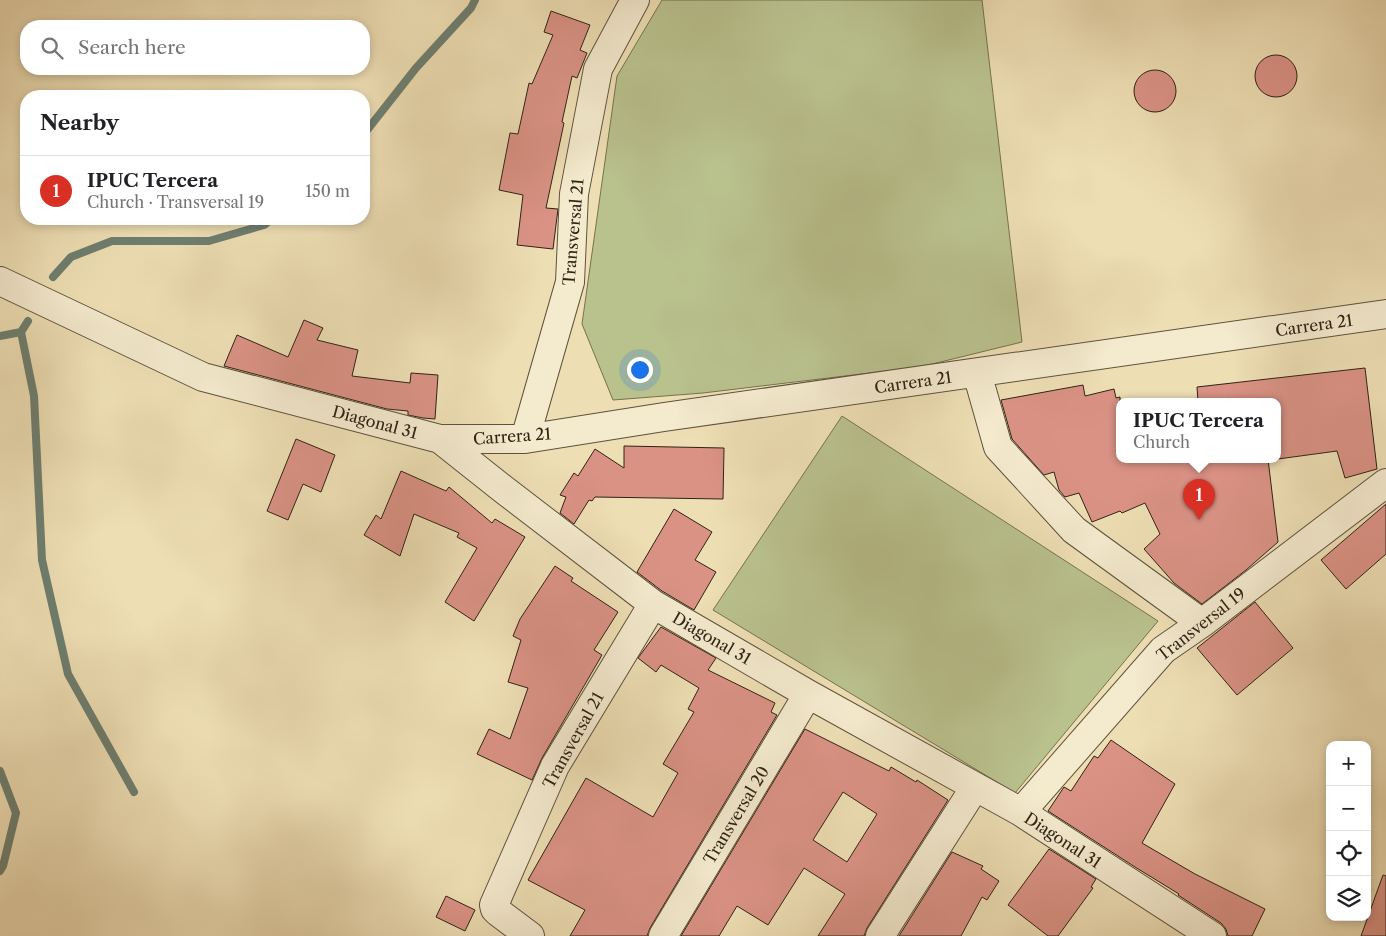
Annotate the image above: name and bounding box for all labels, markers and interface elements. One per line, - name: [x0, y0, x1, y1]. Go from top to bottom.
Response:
- search box: [20, 20, 370, 75]
- icon: search: [38, 34, 66, 62]
- text: Search here: [78, 36, 186, 59]
- text: Nearby: [40, 110, 119, 135]
- text: IPUC Tercera: [87, 169, 218, 192]
- street label: Transversal 21: [558, 177, 588, 286]
- text: 1: [52, 181, 60, 201]
- text: 150 m: [305, 181, 350, 201]
- text: Church · Transversal 19: [87, 192, 264, 212]
- street label: Carrera 21: [1274, 310, 1354, 340]
- your location: [627, 357, 653, 383]
- street label: Carrera 21: [873, 367, 953, 397]
- popup: [1116, 398, 1281, 463]
- street label: Diagonal 31: [330, 401, 420, 443]
- text: IPUC Tercera: [1133, 409, 1264, 432]
- street label: Carrera 21: [472, 423, 552, 449]
- text: Church: [1133, 432, 1190, 452]
- pin: 1: [1183, 479, 1215, 520]
- street label: Transversal 19: [1153, 583, 1249, 665]
- street label: Diagonal 31: [669, 607, 755, 669]
- street label: Transversal 21: [538, 688, 608, 792]
- map controls: [1326, 741, 1371, 921]
- button: +: [1326, 741, 1371, 786]
- street label: Transversal 20: [699, 762, 773, 868]
- button: −: [1326, 786, 1371, 831]
- street label: Diagonal 31: [1021, 808, 1105, 872]
- button: locate: [1326, 831, 1371, 876]
- button: layers: [1326, 876, 1371, 921]

